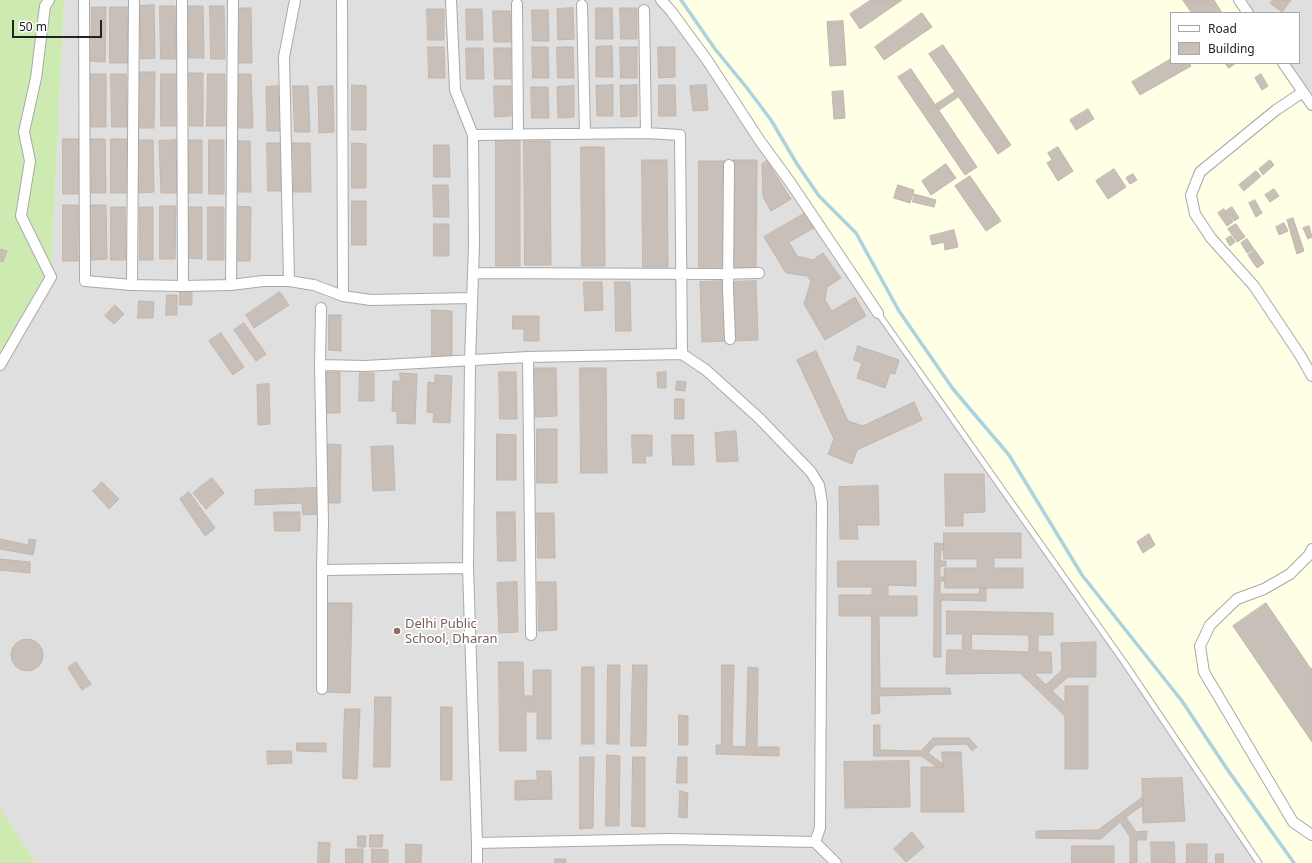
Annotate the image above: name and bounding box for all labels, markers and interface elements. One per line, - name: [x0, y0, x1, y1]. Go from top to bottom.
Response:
- scale bar: [14, 12, 104, 38]
- legend: [1170, 12, 1300, 64]
- text: 50 m: [19, 18, 47, 35]
- text: Road: [1208, 20, 1237, 37]
- text: Building: [1208, 40, 1255, 57]
- place label: Delhi Public School, Dharan: [405, 616, 498, 647]
- marker: Delhi Public School, Dharan: [392, 626, 402, 636]

